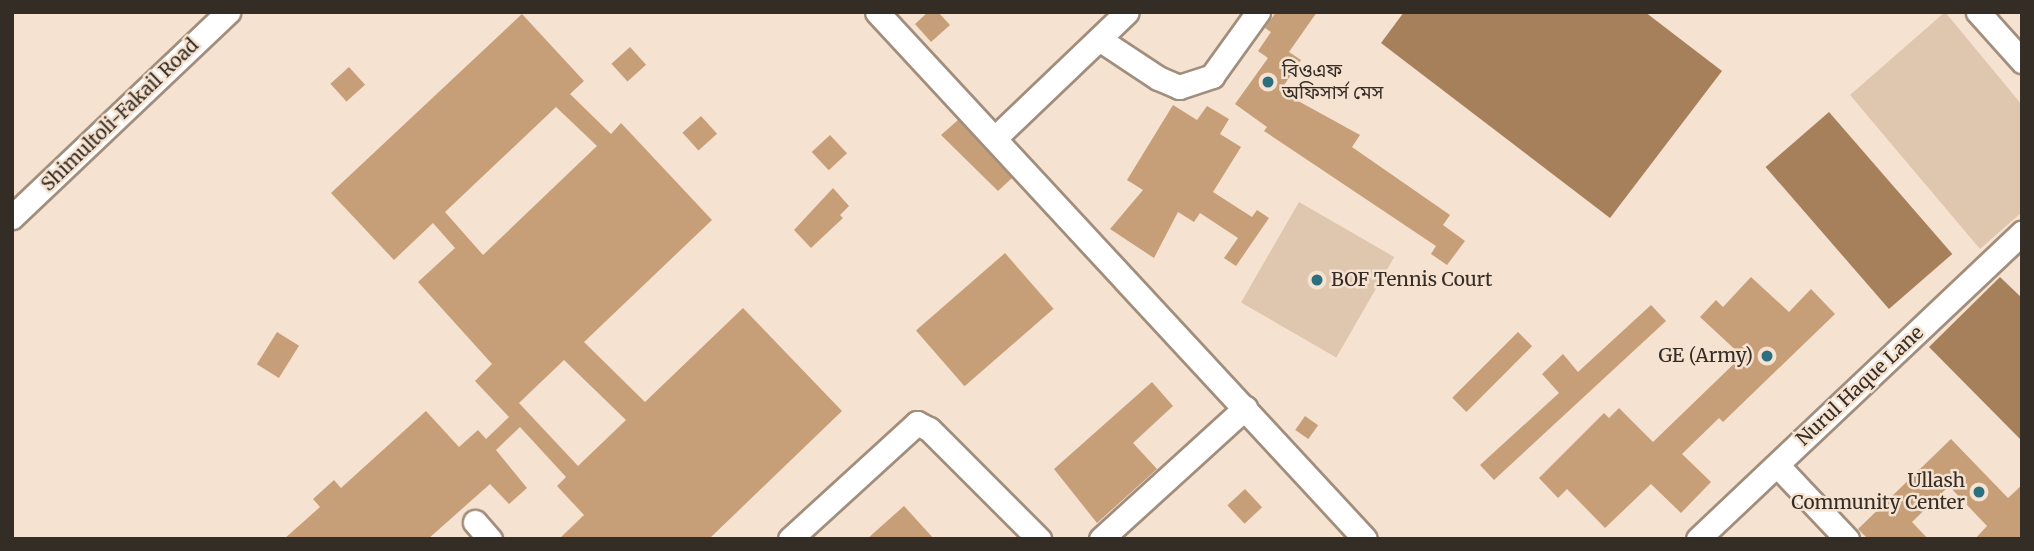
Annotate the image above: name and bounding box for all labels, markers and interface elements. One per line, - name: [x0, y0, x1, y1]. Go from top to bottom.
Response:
- street label: Shimultoli-Fakail Road: [37, 34, 203, 196]
- place label: বিওএফ অফিসার্স মেস: [1282, 60, 1383, 104]
- marker: বিওএফ অফিসার্স মেস: [1260, 74, 1276, 90]
- place label: BOF Tennis Court: [1331, 269, 1492, 291]
- marker: BOF Tennis Court: [1309, 272, 1325, 288]
- street label: Nurul Haque Lane: [1792, 321, 1928, 451]
- place label: GE (Army): [1658, 345, 1753, 367]
- marker: GE (Army): [1759, 348, 1775, 364]
- place label: Ullash Community Center: [1791, 470, 1965, 514]
- marker: Ullash Community Center: [1971, 484, 1987, 500]

